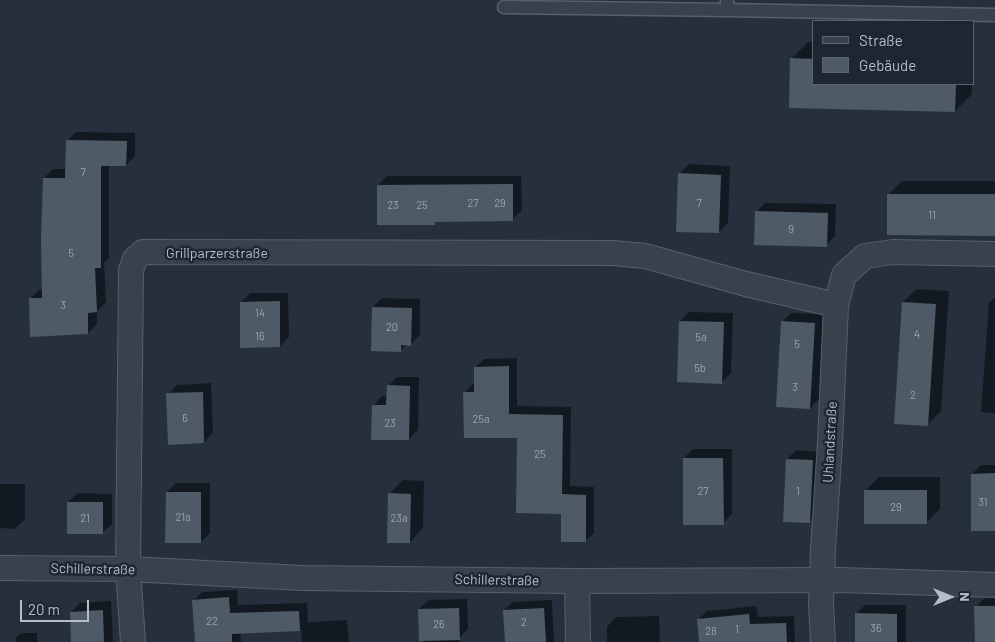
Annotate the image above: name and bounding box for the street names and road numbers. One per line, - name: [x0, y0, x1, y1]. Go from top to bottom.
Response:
- street label: Grillparzerstraße: [166, 245, 268, 261]
- street label: Uhlandstraße: [819, 401, 841, 483]
- street label: Schillerstraße: [50, 560, 136, 578]
- street label: Schillerstraße: [454, 571, 540, 589]

